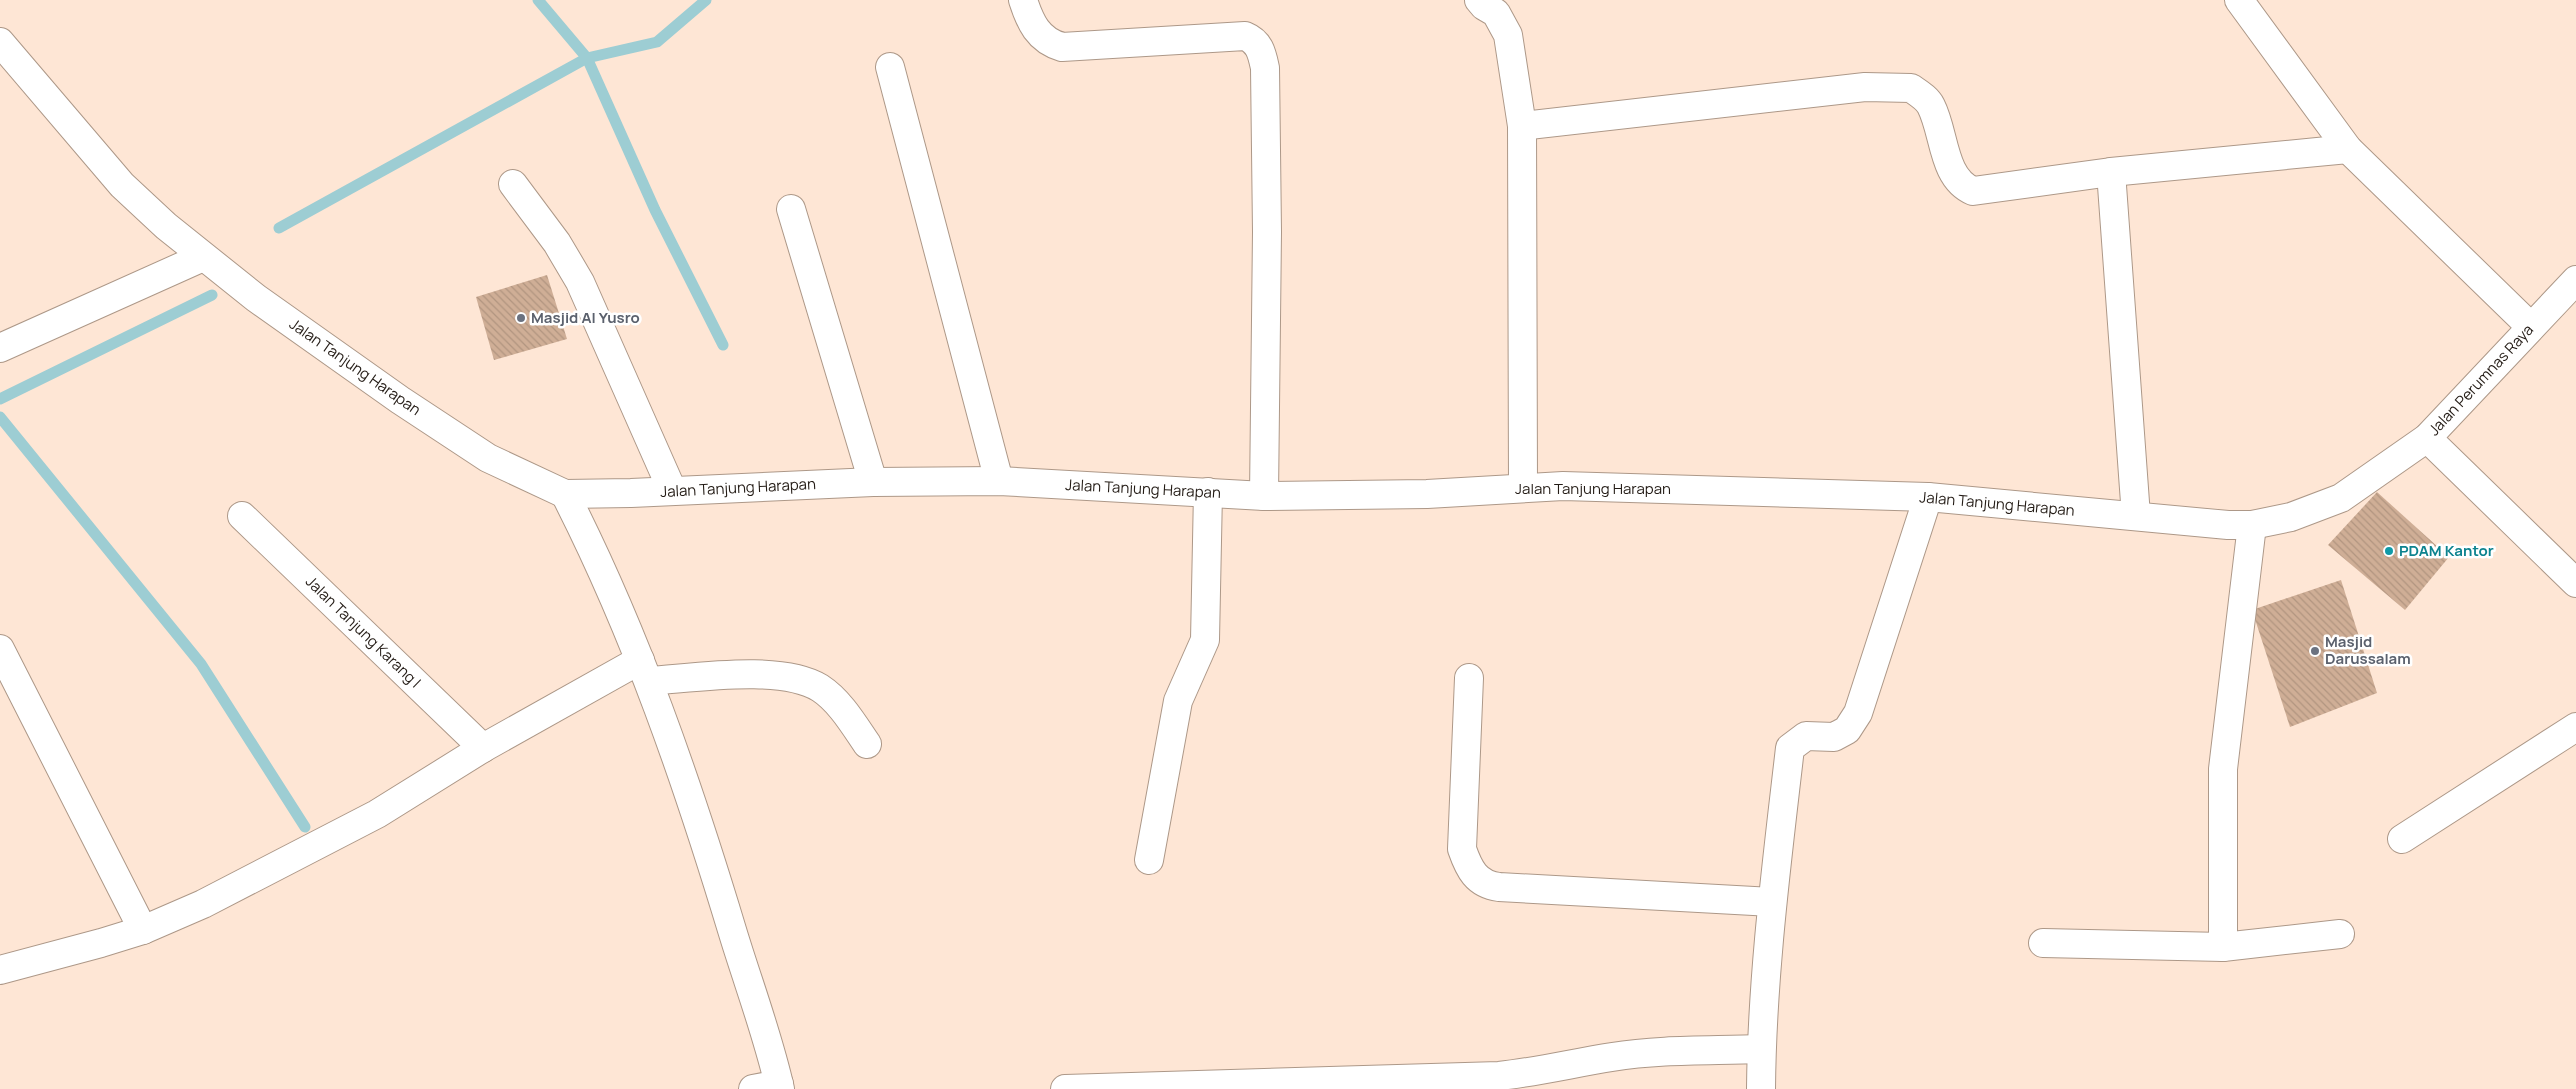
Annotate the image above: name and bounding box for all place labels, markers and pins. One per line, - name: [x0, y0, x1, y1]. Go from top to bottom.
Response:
- place label: Masjid Al Yusro: [531, 307, 640, 328]
- marker: Masjid Al Yusro: [515, 312, 527, 324]
- place label: PDAM Kantor: [2399, 540, 2494, 561]
- marker: PDAM Kantor: [2383, 545, 2395, 557]
- place label: Masjid Darussalam: [2325, 631, 2411, 669]
- marker: Masjid Darussalam: [2309, 645, 2321, 657]

